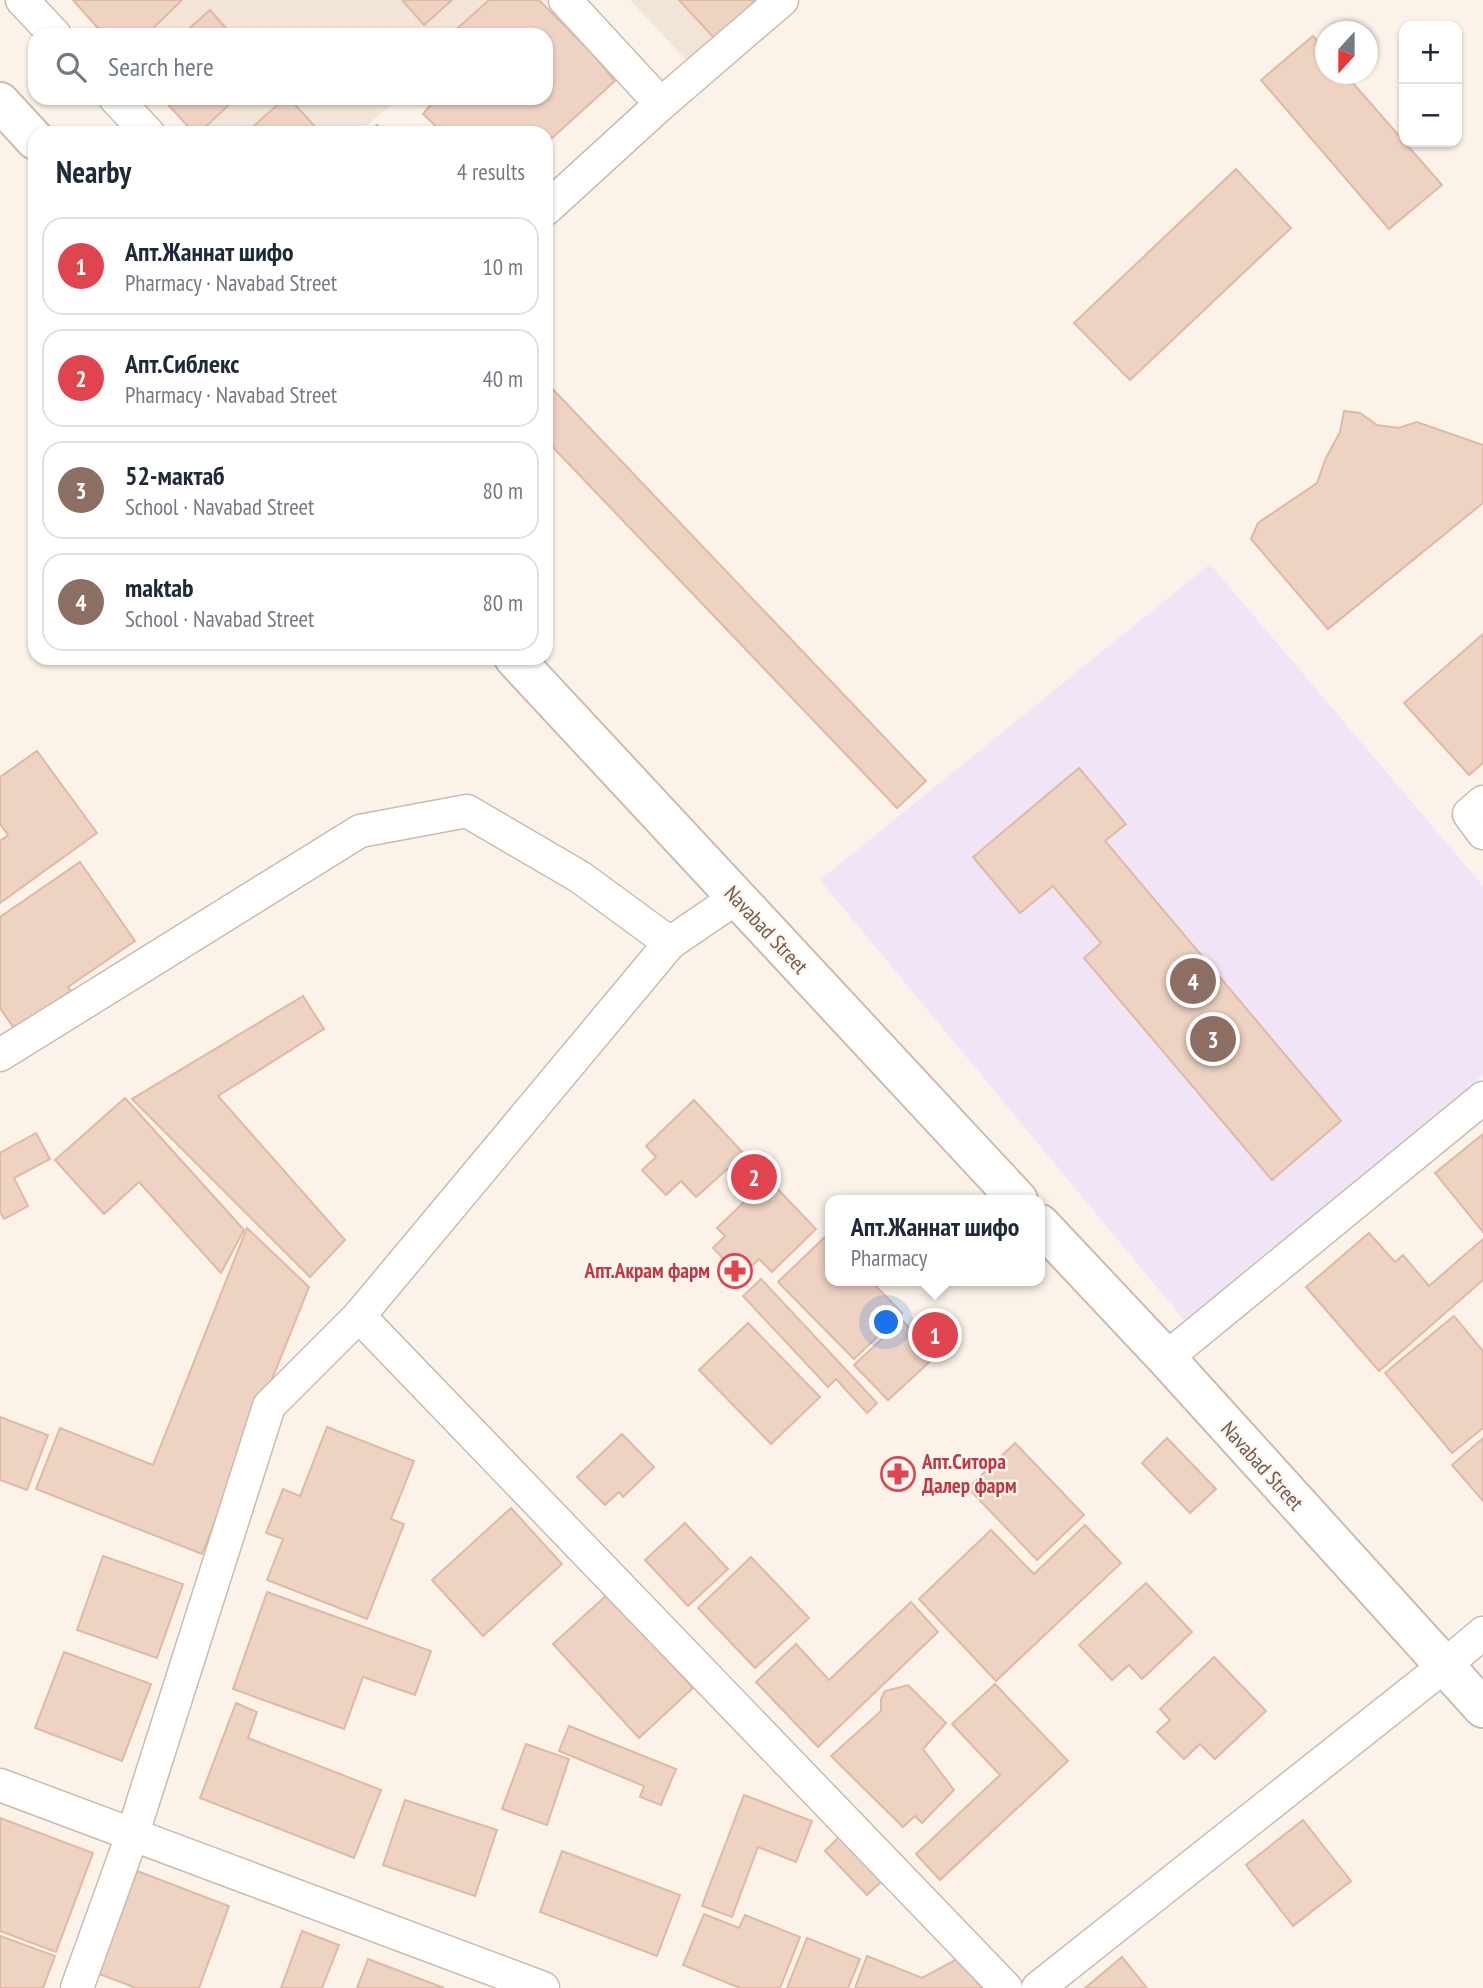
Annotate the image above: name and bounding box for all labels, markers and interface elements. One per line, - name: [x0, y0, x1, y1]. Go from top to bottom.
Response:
- north arrow: [1315, 21, 1378, 84]
- map controls: [1399, 21, 1462, 147]
- button: +: [1399, 21, 1462, 84]
- search box: [28, 28, 553, 105]
- icon: search: [52, 48, 90, 86]
- text: Search here: [108, 50, 214, 83]
- button: −: [1399, 84, 1462, 147]
- text: Nearby: [56, 152, 131, 191]
- text: 4 results: [457, 157, 525, 186]
- text: Апт.Жаннат шифо: [125, 235, 294, 268]
- text: 1: [76, 252, 87, 281]
- text: 10 m: [482, 252, 523, 281]
- text: Pharmacy · Navabad Street: [125, 268, 337, 297]
- text: Апт.Сиблекс: [125, 347, 239, 380]
- text: 2: [76, 364, 87, 393]
- text: 40 m: [482, 364, 523, 393]
- text: Pharmacy · Navabad Street: [125, 380, 337, 409]
- text: 52-мактаб: [125, 459, 225, 492]
- text: 3: [76, 476, 87, 505]
- text: 80 m: [482, 476, 523, 505]
- text: School · Navabad Street: [125, 492, 314, 521]
- text: maktab: [125, 571, 194, 604]
- text: 4: [76, 588, 87, 617]
- text: 80 m: [482, 588, 523, 617]
- text: School · Navabad Street: [125, 604, 314, 633]
- street label: Navabad Street: [719, 880, 814, 980]
- pin: 4: [1170, 955, 1216, 1007]
- pin: 3: [1190, 1013, 1236, 1065]
- pin: 2: [731, 1151, 777, 1203]
- popup: [825, 1195, 1045, 1286]
- text: Апт.Жаннат шифо: [851, 1210, 1019, 1243]
- text: Pharmacy: [851, 1243, 927, 1272]
- pharmacy icon: Апт.Акрам фарм: [716, 1252, 754, 1290]
- place label: Апт.Акрам фарм: [584, 1257, 710, 1284]
- your location: [869, 1305, 903, 1339]
- pin: 1: [912, 1309, 958, 1361]
- street label: Navabad Street: [1215, 1415, 1310, 1516]
- place label: Апт.Ситора Далер фарм: [921, 1448, 1017, 1499]
- pharmacy icon: Апт.Ситора Далер фарм: [879, 1455, 917, 1493]

